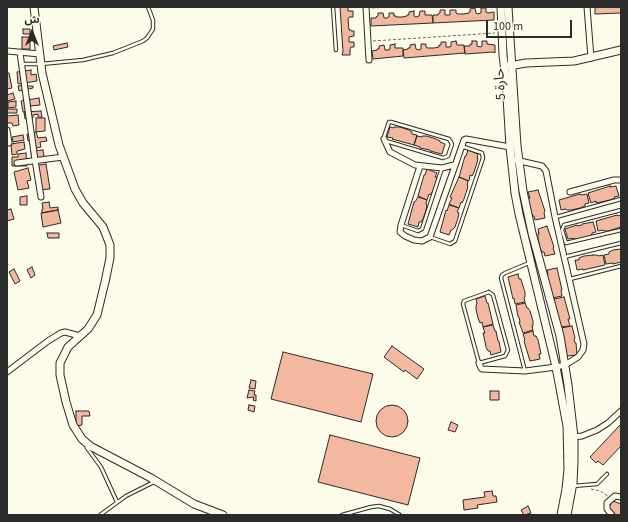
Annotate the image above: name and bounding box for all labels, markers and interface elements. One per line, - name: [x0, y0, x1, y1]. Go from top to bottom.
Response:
- north arrow: [12, 12, 52, 52]
- text: ش: [24, 12, 40, 27]
- scale bar: [488, 12, 574, 38]
- text: 100 m: [493, 18, 523, 35]
- street label: حارة 5: [492, 67, 510, 101]

